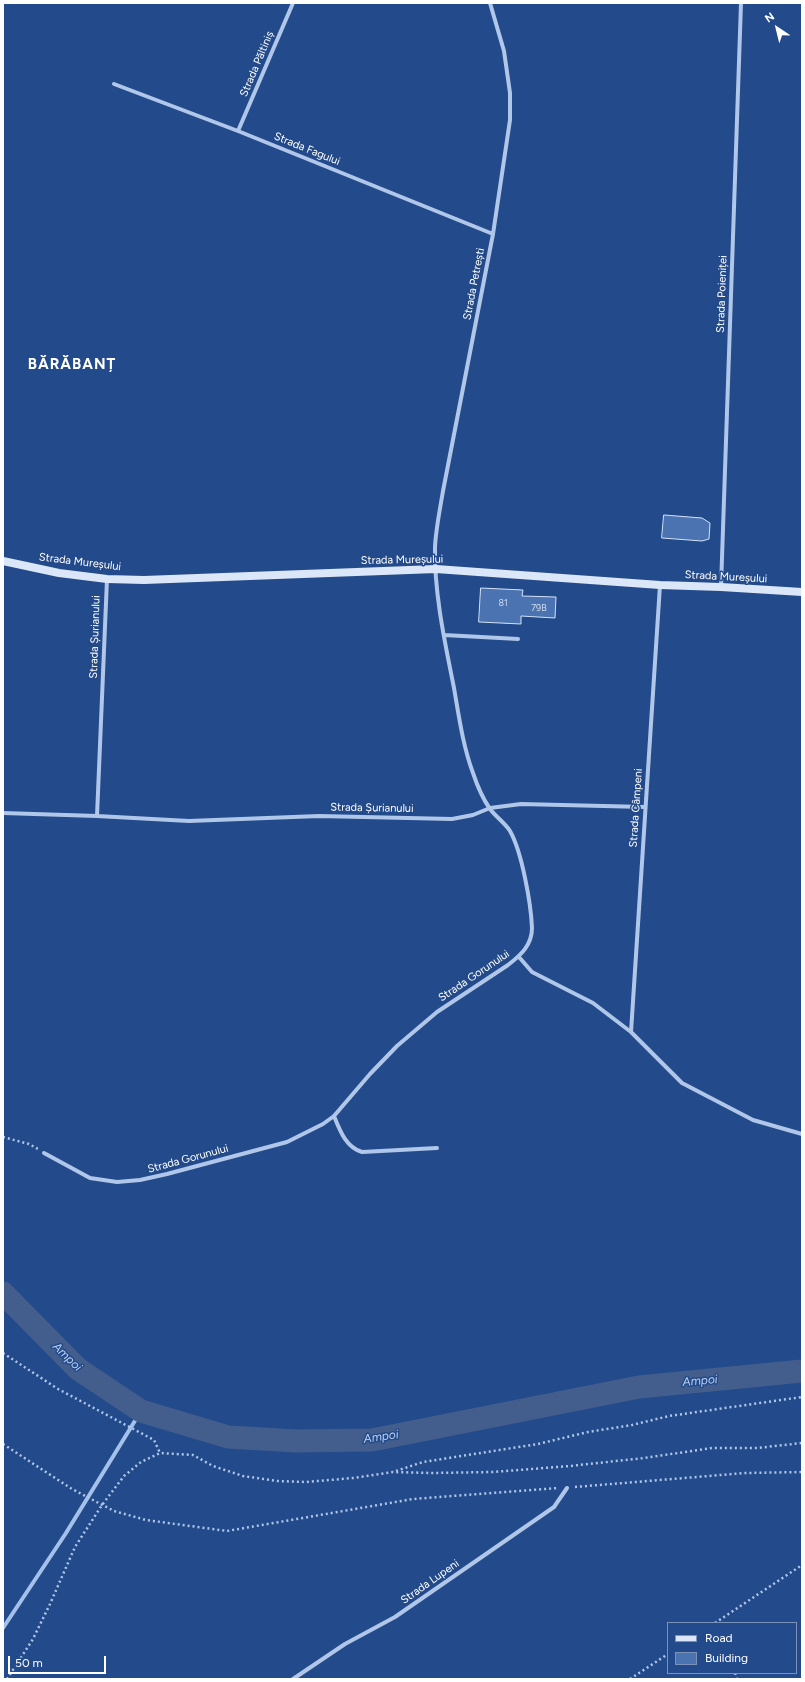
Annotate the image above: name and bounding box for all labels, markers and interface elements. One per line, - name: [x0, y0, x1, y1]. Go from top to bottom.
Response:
- north arrow: [757, 8, 797, 48]
- text: N: [763, 10, 777, 26]
- street label: Strada Păltiniș: [237, 29, 277, 99]
- street label: Strada Fagului: [272, 130, 342, 168]
- street label: Strada Petrești: [461, 247, 487, 321]
- street label: Strada Poieniței: [714, 255, 730, 333]
- district label: BĂRĂBANȚ: [28, 356, 116, 374]
- street label: Strada Mureșului: [38, 550, 122, 574]
- street label: Strada Mureșului: [361, 553, 443, 567]
- street label: Strada Mureșului: [684, 568, 768, 586]
- street label: Strada Șurianului: [87, 595, 103, 679]
- house number: 81: [498, 598, 508, 608]
- house number: 79B: [531, 603, 547, 613]
- street label: Strada Câmpeni: [627, 768, 645, 848]
- street label: Strada Șurianului: [330, 801, 414, 815]
- street label: Strada Gorunului: [436, 947, 512, 1005]
- street label: Strada Gorunului: [146, 1142, 230, 1176]
- water label: Ampoi: [49, 1340, 85, 1374]
- water label: Ampoi: [682, 1372, 718, 1390]
- water label: Ampoi: [363, 1427, 399, 1447]
- street label: Strada Lupeni: [398, 1557, 462, 1607]
- legend: [667, 1622, 797, 1674]
- text: Road: [705, 1631, 733, 1645]
- scale bar: [10, 1648, 108, 1674]
- text: Building: [705, 1651, 748, 1665]
- text: 50 m: [15, 1656, 43, 1670]

